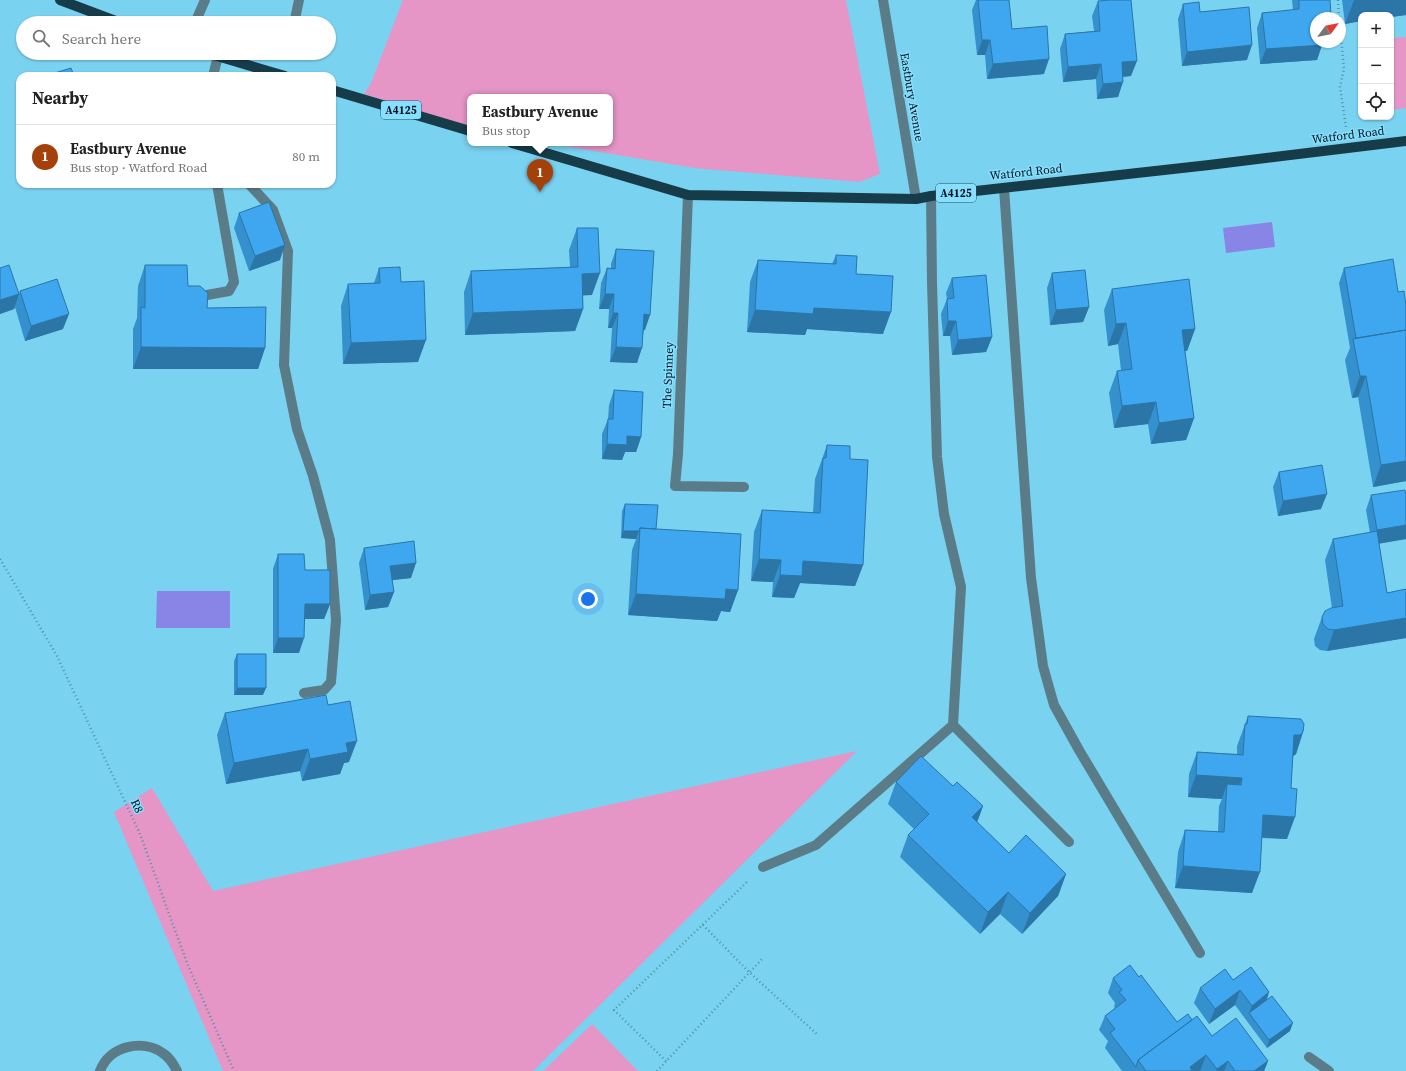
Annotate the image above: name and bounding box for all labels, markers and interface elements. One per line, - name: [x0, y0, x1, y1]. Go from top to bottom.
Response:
- north arrow: [1310, 12, 1346, 48]
- map controls: [1358, 12, 1394, 120]
- button: +: [1358, 12, 1394, 48]
- search box: [16, 16, 336, 60]
- icon: search: [30, 27, 52, 49]
- text: Search here: [62, 28, 141, 49]
- button: −: [1358, 48, 1394, 84]
- street label: Eastbury Avenue: [896, 51, 928, 143]
- button: locate: [1358, 84, 1394, 120]
- text: Nearby: [32, 86, 88, 110]
- popup: [467, 94, 613, 146]
- road number: A4125: [381, 101, 421, 119]
- text: Eastbury Avenue: [482, 101, 598, 122]
- text: Bus stop: [482, 122, 530, 139]
- street label: Watford Road: [1311, 123, 1385, 147]
- text: Eastbury Avenue: [70, 138, 186, 159]
- text: 1: [41, 148, 49, 165]
- text: 80 m: [292, 148, 320, 165]
- text: Bus stop · Watford Road: [70, 159, 207, 176]
- pin: 1: [527, 159, 553, 192]
- street label: Watford Road: [989, 160, 1063, 184]
- road number: A4125: [936, 184, 976, 202]
- street label: The Spinney: [659, 341, 677, 409]
- your location: [578, 589, 598, 609]
- street label: R8: [127, 796, 147, 816]

